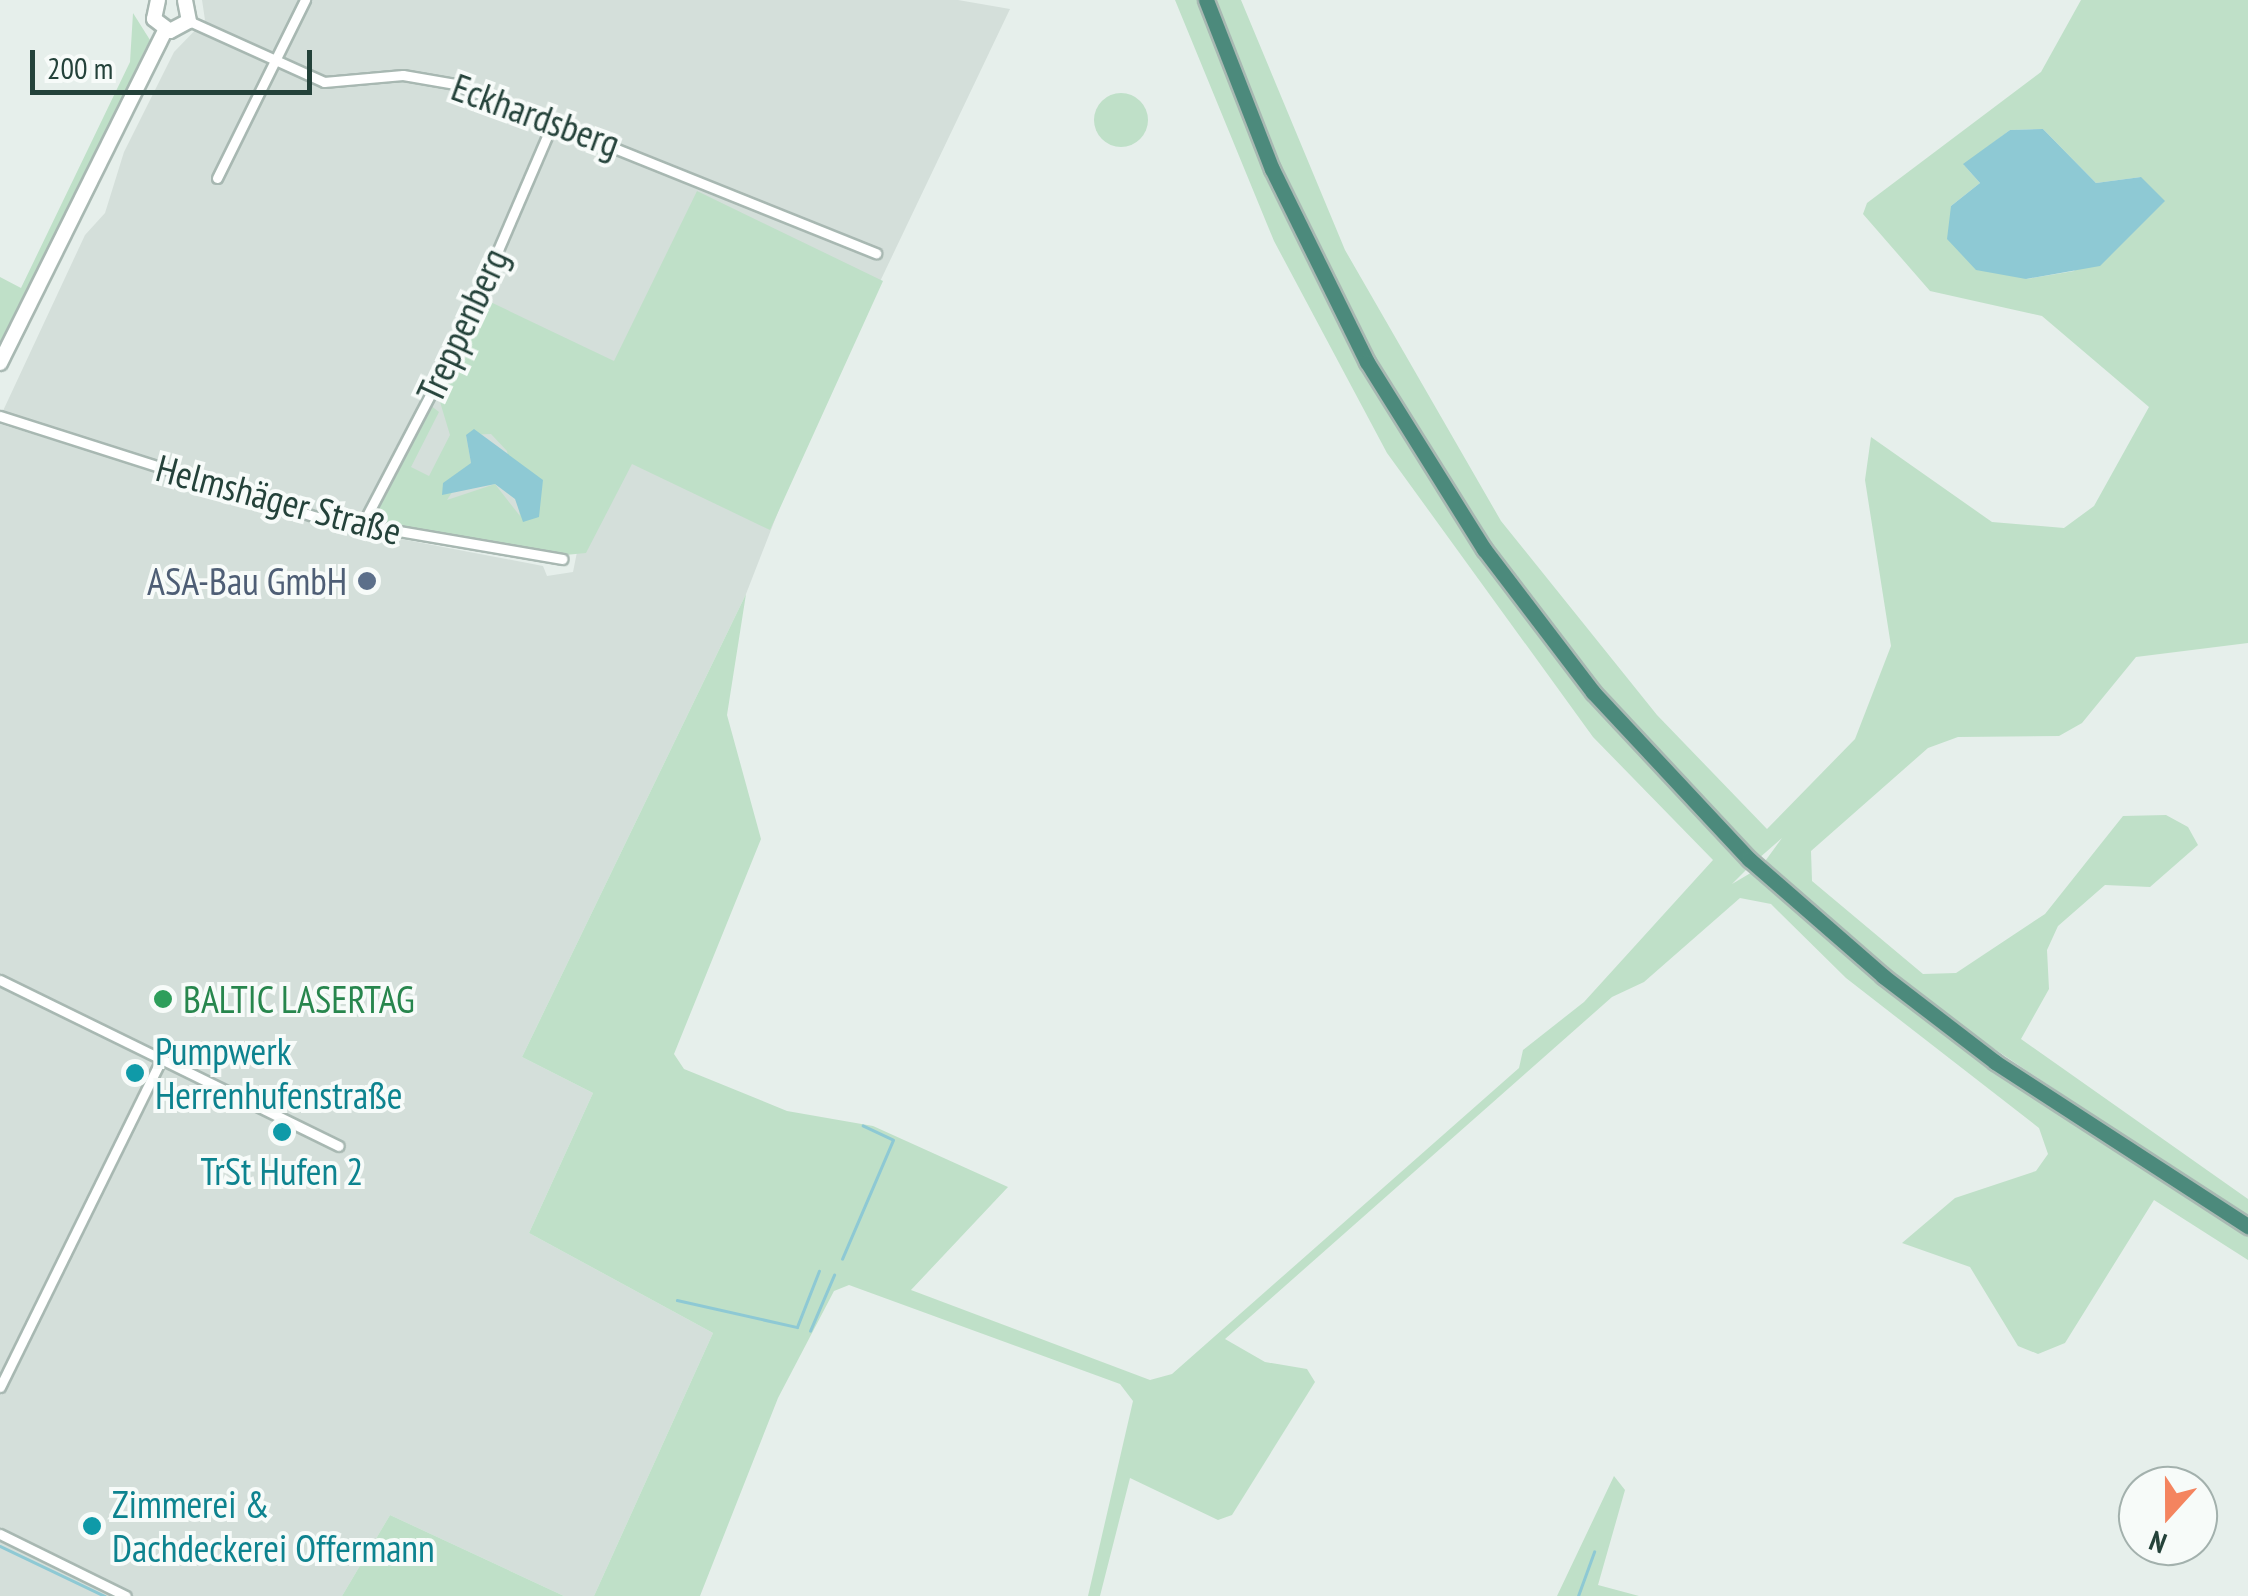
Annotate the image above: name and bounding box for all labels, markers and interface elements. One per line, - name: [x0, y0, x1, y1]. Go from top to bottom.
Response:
- scale bar: [35, 30, 318, 92]
- text: 200 m: [47, 48, 113, 87]
- street label: Eckhardsberg: [446, 64, 626, 166]
- street label: Treppenberg: [407, 241, 517, 409]
- street label: Helmshäger Straße: [152, 444, 406, 554]
- place label: ASA-Bau GmbH: [147, 558, 347, 604]
- marker: ASA-Bau GmbH: [356, 570, 378, 592]
- place label: BALTIC LASERTAG: [183, 976, 416, 1022]
- marker: BALTIC LASERTAG: [152, 988, 174, 1010]
- place label: Pumpwerk Herrenhufenstraße: [155, 1028, 402, 1118]
- marker: Pumpwerk Herrenhufenstraße: [124, 1062, 146, 1084]
- marker: TrSt Hufen 2: [271, 1121, 293, 1143]
- place label: TrSt Hufen 2: [201, 1148, 363, 1194]
- north arrow: [2118, 1466, 2218, 1566]
- place label: Zimmerei & Dachdeckerei Offermann: [112, 1481, 435, 1570]
- marker: Zimmerei & Dachdeckerei Offermann: [81, 1515, 103, 1537]
- text: N: [2144, 1523, 2171, 1563]

